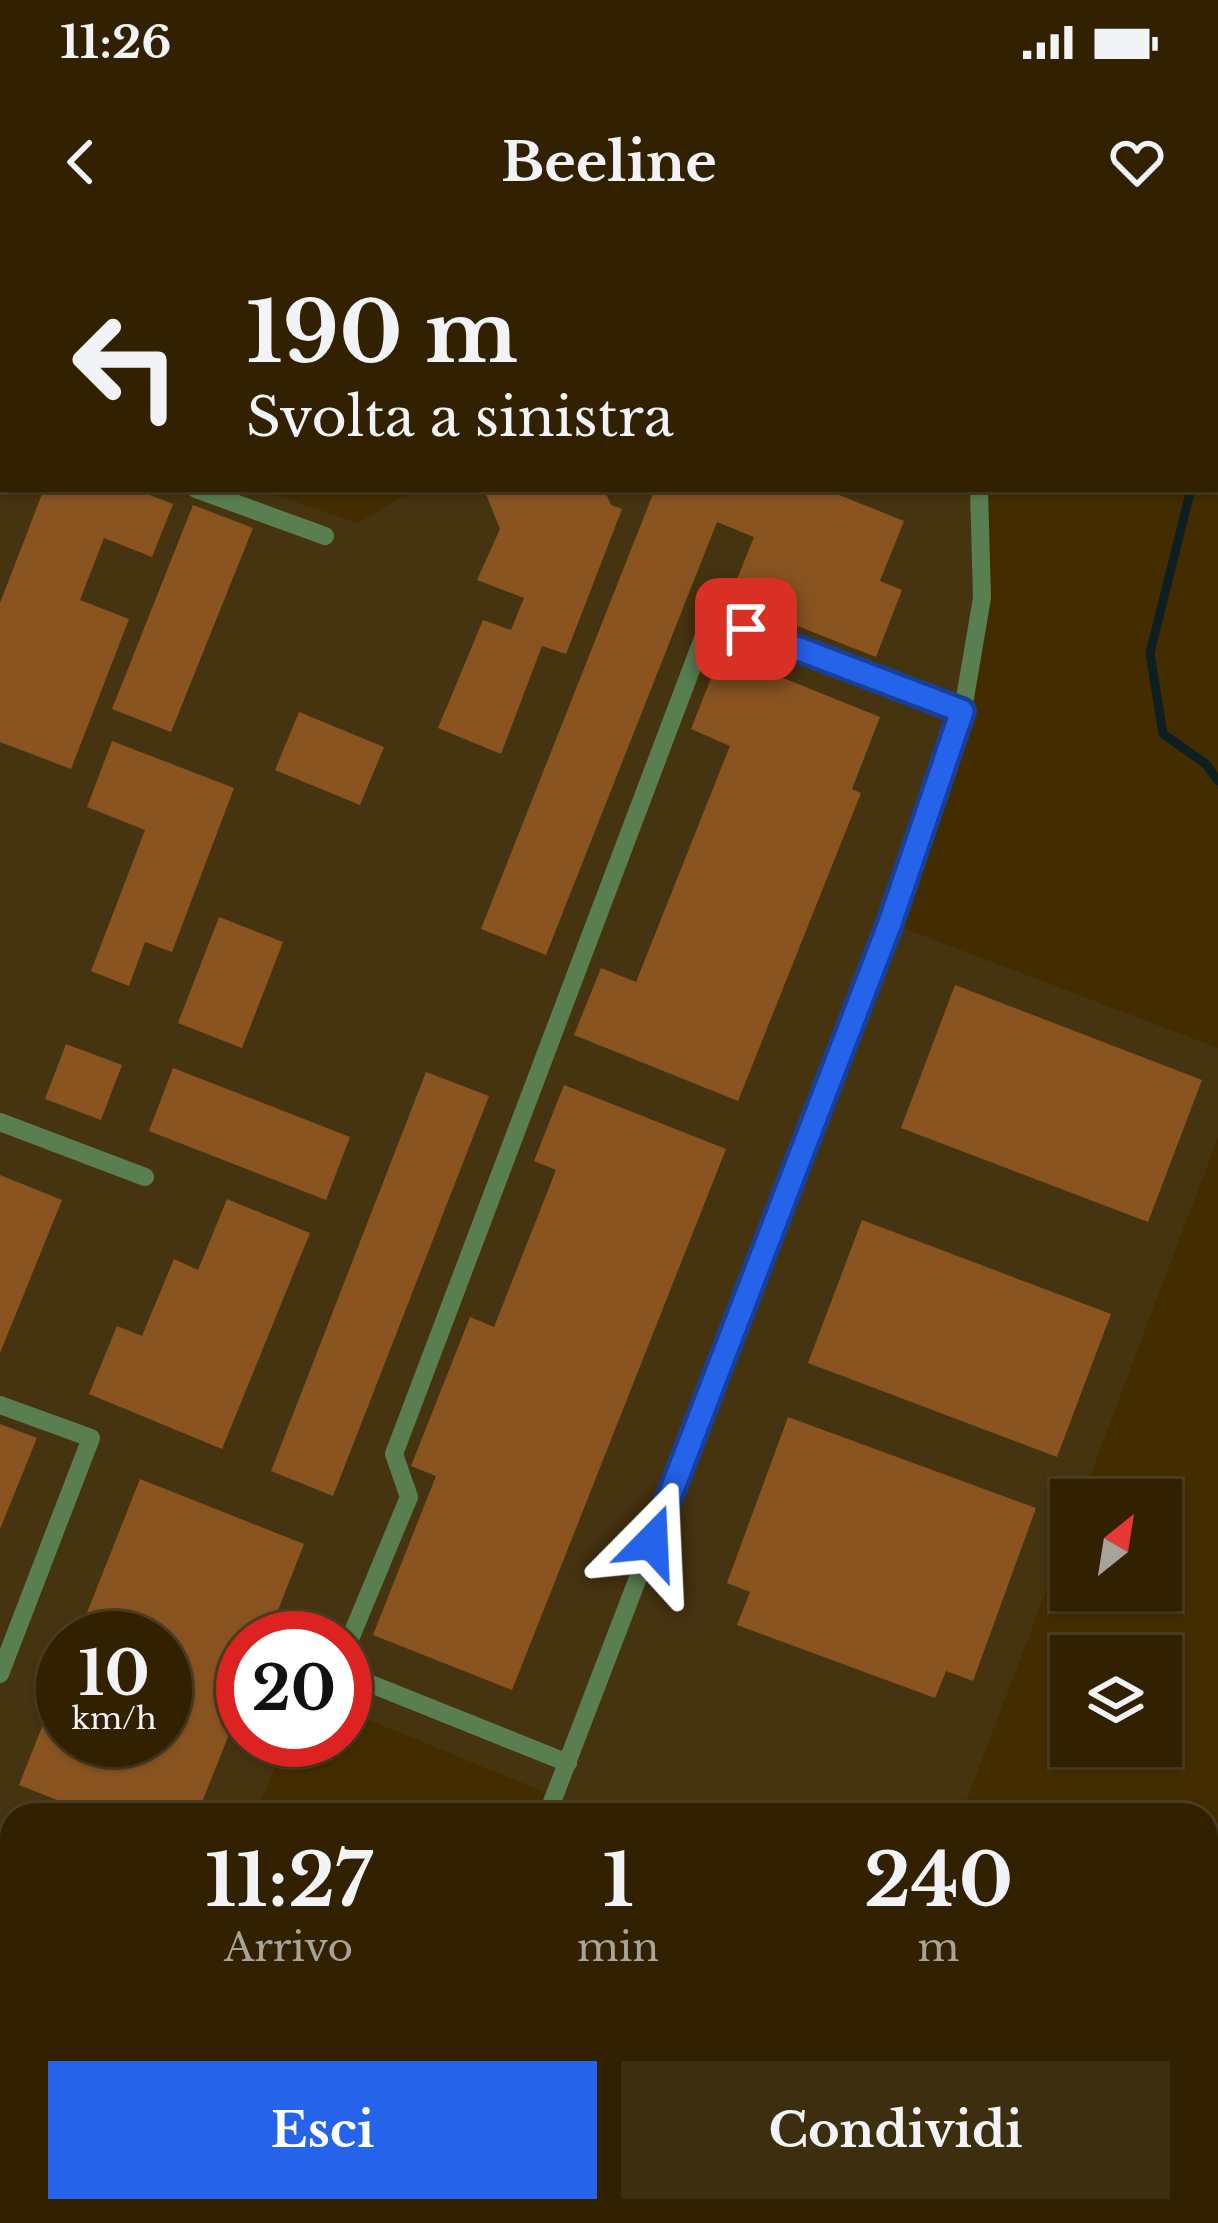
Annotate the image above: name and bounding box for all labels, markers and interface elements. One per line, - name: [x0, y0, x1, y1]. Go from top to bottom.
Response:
- text: 11:26: [60, 14, 172, 70]
- icon: back: [48, 129, 114, 195]
- text: Beeline: [501, 129, 717, 196]
- icon: heart: [1104, 129, 1170, 195]
- text: 190 m: [246, 281, 518, 385]
- icon: left: [48, 288, 204, 444]
- text: Svolta a sinistra: [246, 384, 674, 451]
- pin: [695, 578, 797, 680]
- icon: arrive: [713, 596, 779, 662]
- position arrow: [589, 1479, 715, 1605]
- north arrow: [1050, 1479, 1182, 1611]
- map controls: [1050, 1479, 1182, 1767]
- speed limit sign: 20: [216, 1611, 372, 1767]
- button: layers: [1050, 1635, 1182, 1767]
- text: 10: [78, 1637, 150, 1711]
- text: km/h: [71, 1700, 157, 1737]
- text: 11:27: [205, 1836, 372, 1925]
- text: 1: [602, 1836, 634, 1925]
- text: 240: [864, 1836, 1013, 1925]
- text: Arrivo: [224, 1923, 353, 1972]
- text: min: [577, 1923, 659, 1972]
- text: m: [918, 1923, 959, 1972]
- button: Esci: [48, 2061, 597, 2199]
- button: Condividi: [621, 2061, 1170, 2199]

